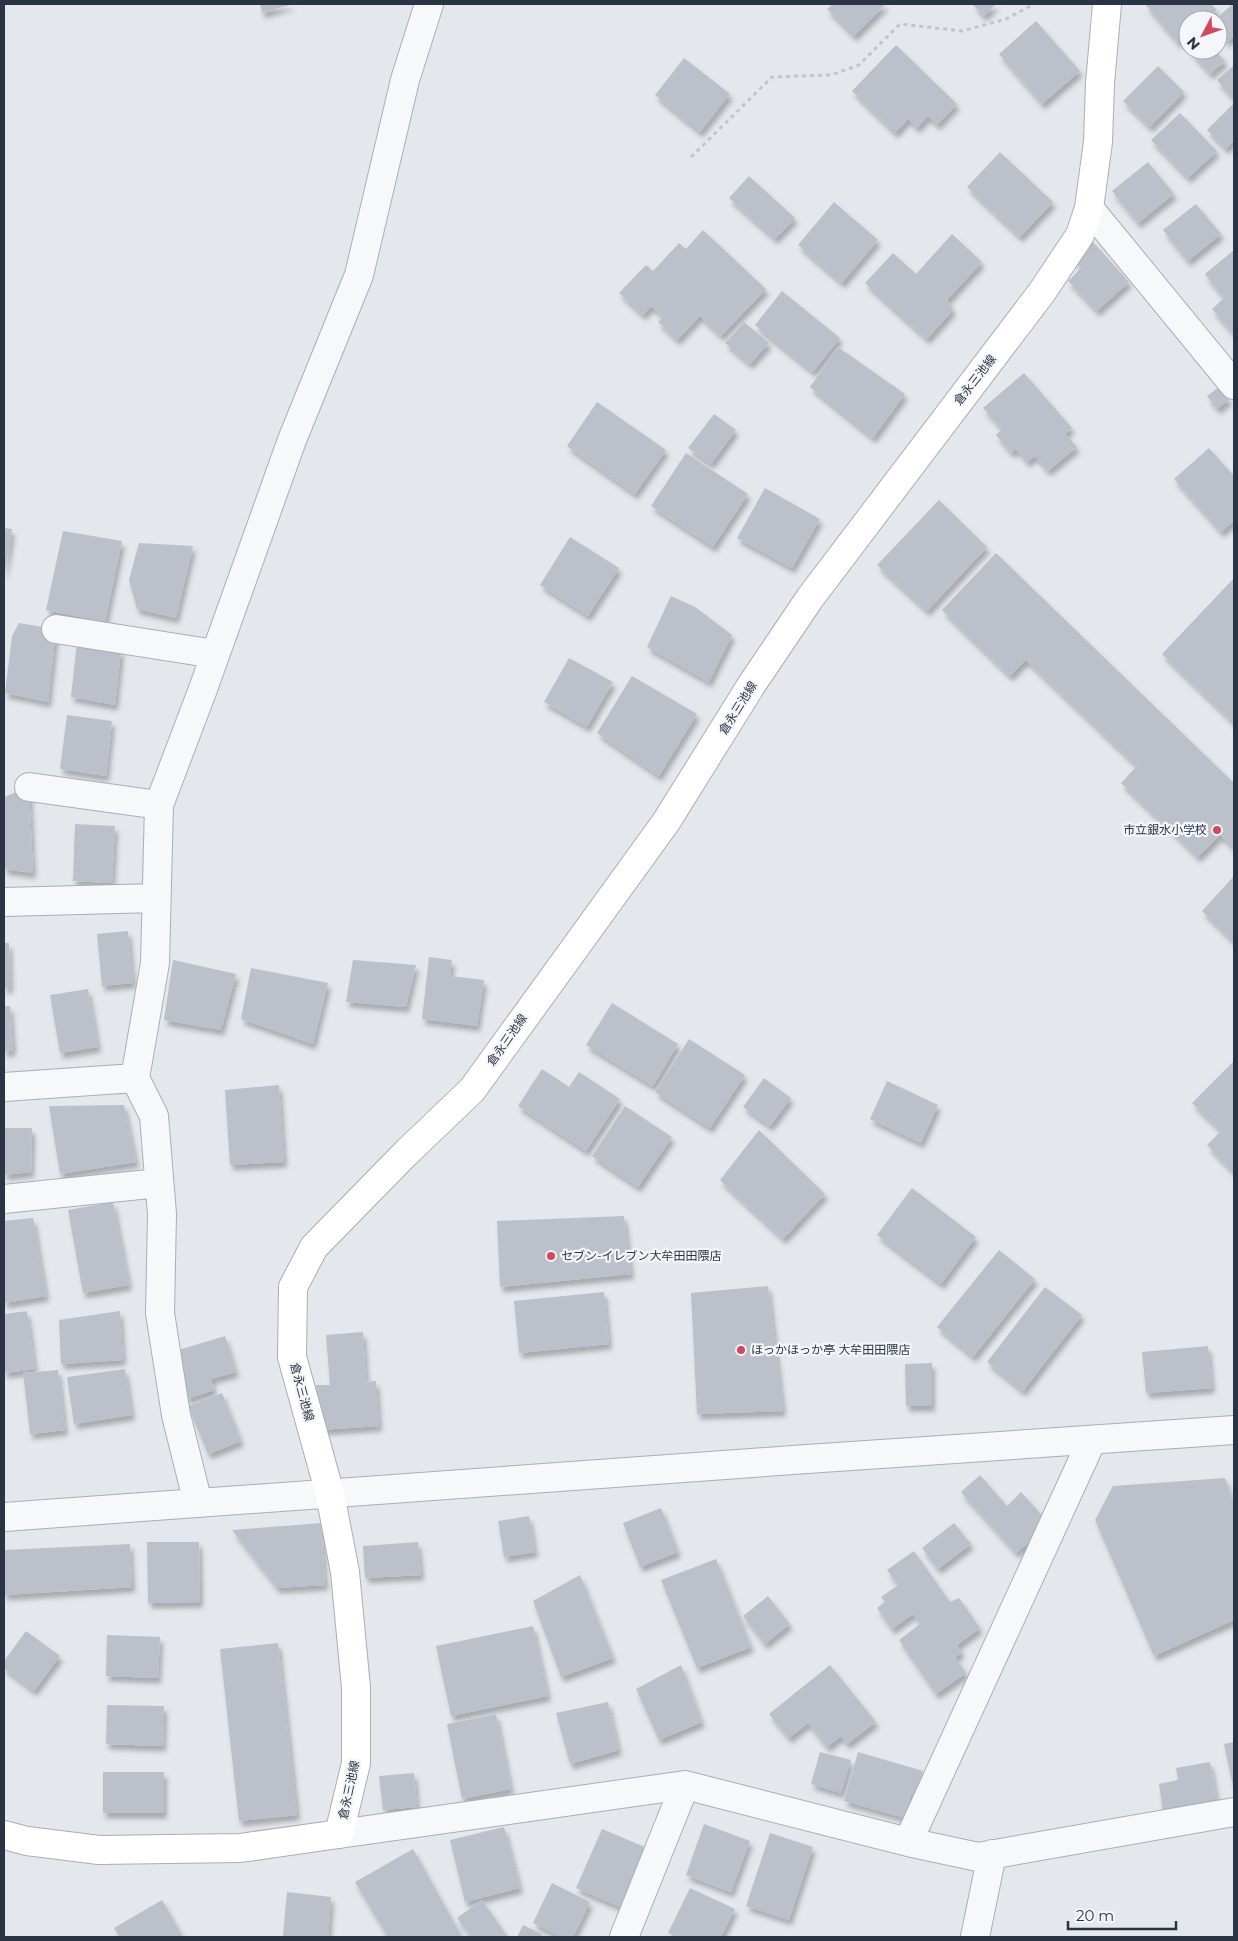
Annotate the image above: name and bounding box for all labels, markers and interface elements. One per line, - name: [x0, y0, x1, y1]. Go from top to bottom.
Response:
- north arrow: [1178, 10, 1228, 60]
- text: N: [1183, 33, 1204, 54]
- street label: 倉永三池線: [950, 351, 999, 408]
- street label: 倉永三池線: [715, 678, 760, 737]
- place label: 市立銀水小学校: [1123, 822, 1207, 837]
- marker: 市立銀水小学校: [1211, 824, 1223, 836]
- street label: 倉永三池線: [483, 1011, 530, 1069]
- place label: セブン-イレブン大牟田田隈店: [561, 1248, 722, 1263]
- marker: セブン-イレブン大牟田田隈店: [545, 1250, 557, 1262]
- place label: ほっかほっか亭 大牟田田隈店: [751, 1342, 910, 1357]
- marker: ほっかほっか亭 大牟田田隈店: [735, 1344, 747, 1356]
- street label: 倉永三池線: [287, 1361, 317, 1423]
- street label: 倉永三池線: [335, 1759, 362, 1821]
- scale bar: [1068, 1898, 1176, 1930]
- text: 20 m: [1076, 1906, 1114, 1925]

